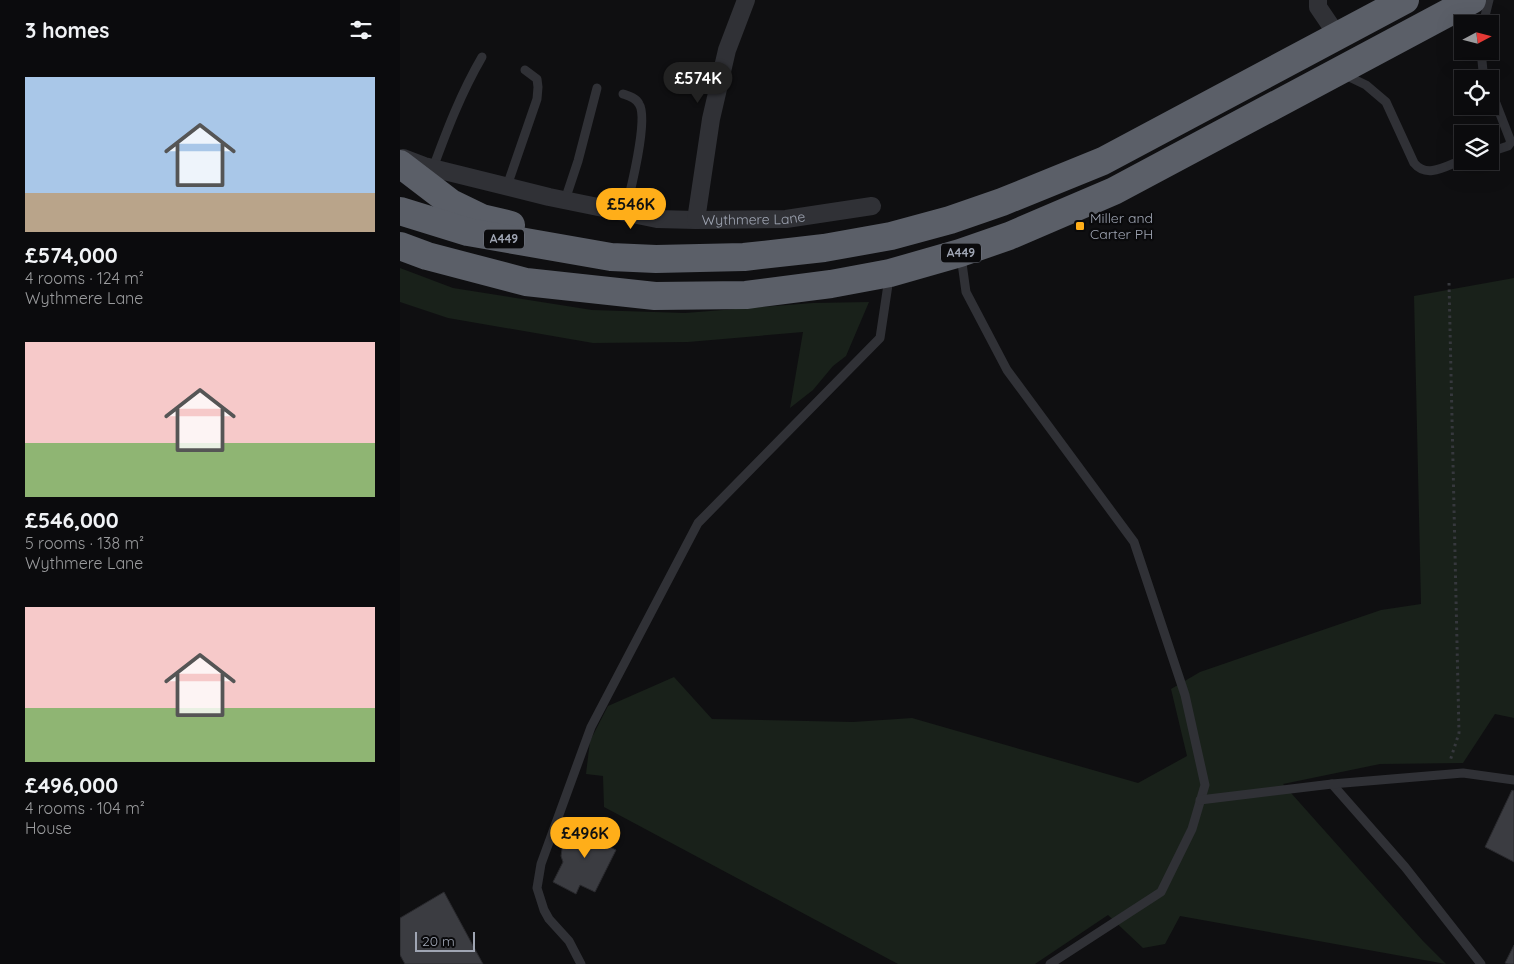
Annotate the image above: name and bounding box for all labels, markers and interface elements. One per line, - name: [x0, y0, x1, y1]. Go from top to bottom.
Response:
- north arrow: [1454, 15, 1499, 60]
- map controls: [1454, 15, 1499, 170]
- icon: filters: [347, 16, 375, 44]
- text: 3 homes: [25, 17, 109, 43]
- pin: £574K: [663, 62, 733, 104]
- text: £574K: [674, 68, 722, 88]
- button: locate: [1454, 70, 1499, 115]
- icon: home: [155, 110, 245, 200]
- button: layers: [1454, 125, 1499, 170]
- pin: £546K: [596, 188, 666, 230]
- text: £546K: [607, 194, 655, 214]
- street label: Wythmere Lane: [702, 207, 807, 229]
- place label: Miller and Carter PH: [1090, 209, 1153, 243]
- marker: Miller and Carter PH: [1074, 220, 1086, 232]
- road number: A449: [484, 230, 524, 248]
- text: £574,000: [25, 242, 118, 268]
- road number: A449: [941, 244, 981, 262]
- text: 4 rooms · 124 m²: [25, 268, 144, 288]
- text: Wythmere Lane: [25, 288, 143, 308]
- icon: home: [155, 375, 245, 465]
- text: £546,000: [25, 507, 119, 533]
- text: 5 rooms · 138 m²: [25, 533, 144, 553]
- text: Wythmere Lane: [25, 553, 143, 573]
- icon: home: [155, 640, 245, 730]
- text: £496,000: [25, 772, 118, 798]
- text: 4 rooms · 104 m²: [25, 798, 145, 818]
- pin: £496K: [550, 816, 620, 859]
- text: House: [25, 818, 72, 838]
- text: £496K: [561, 823, 609, 843]
- scale bar: [415, 929, 475, 952]
- text: 20 m: [422, 932, 455, 950]

